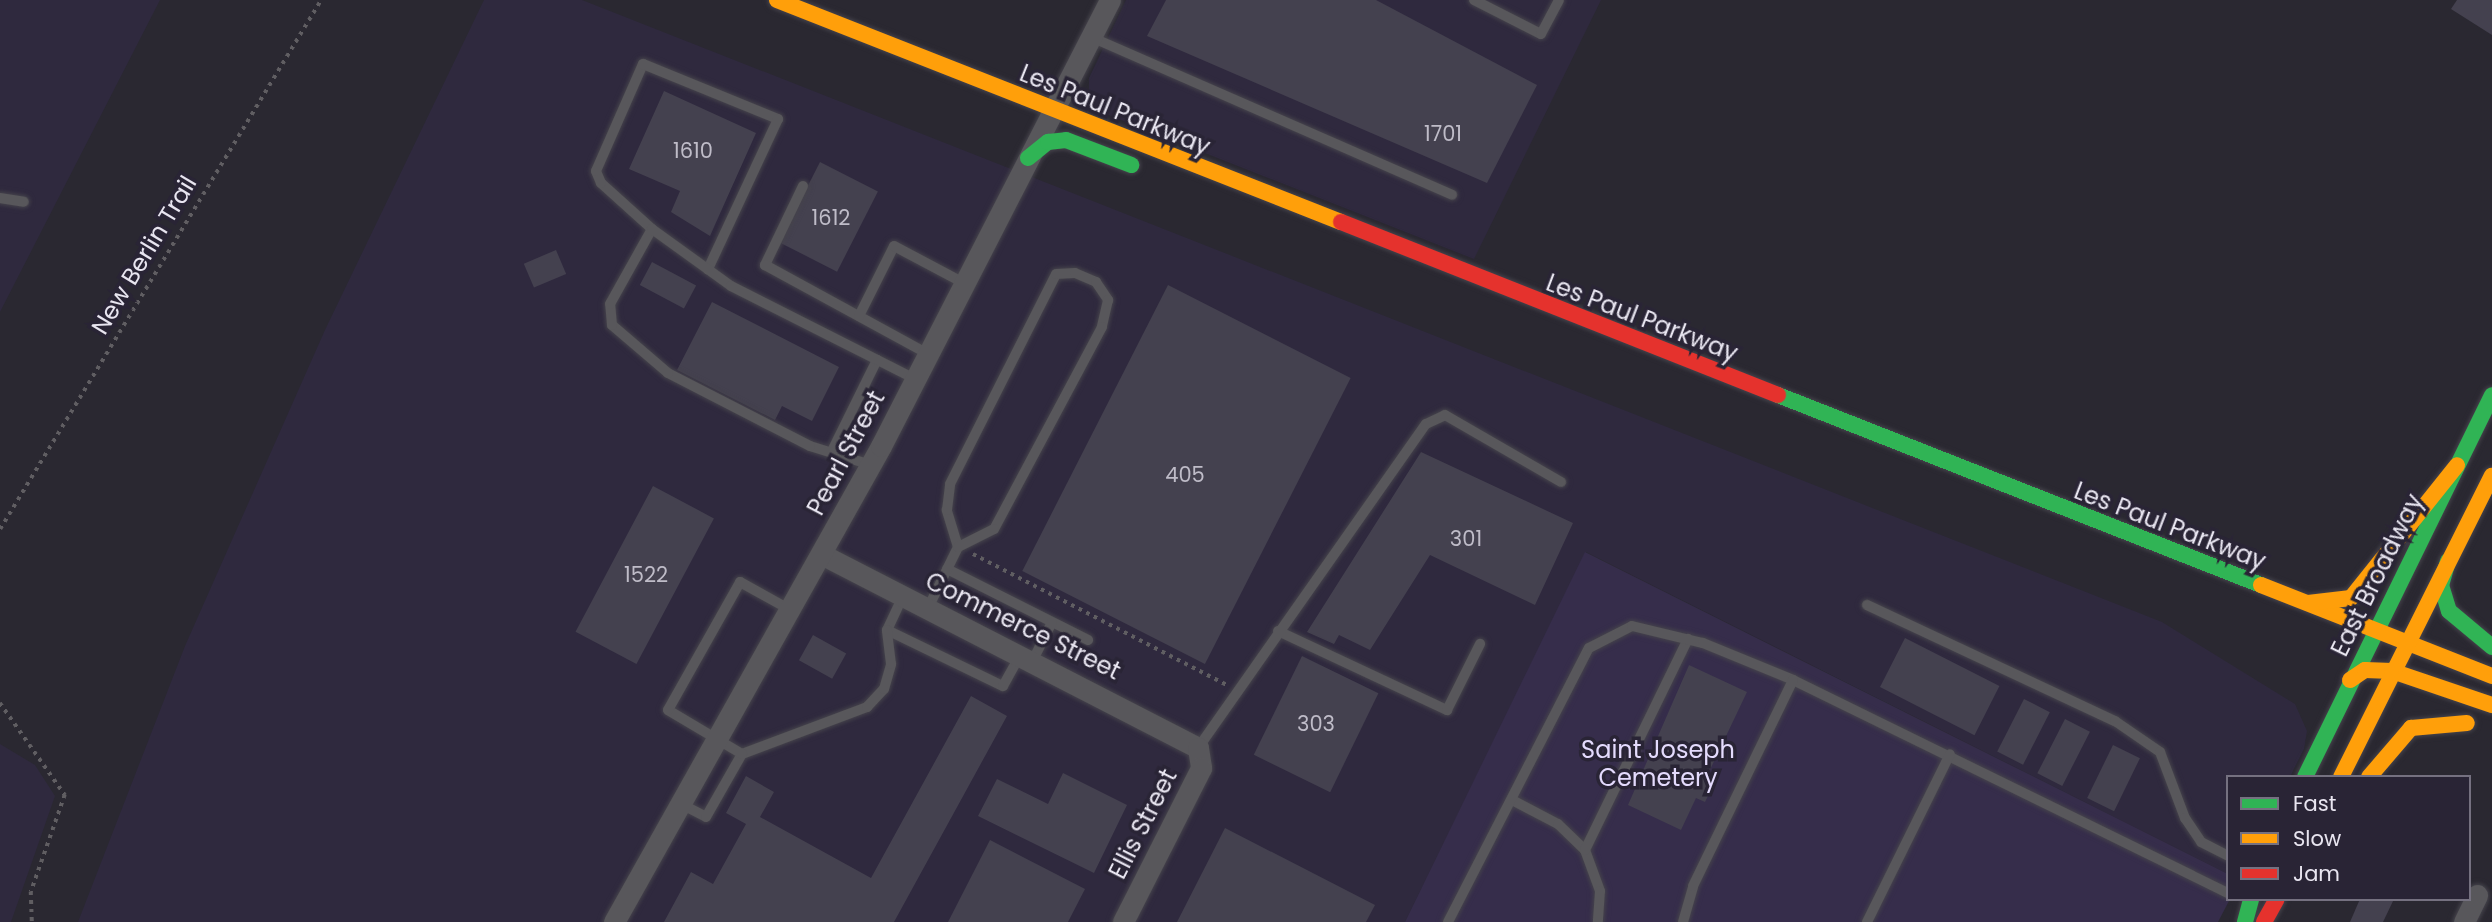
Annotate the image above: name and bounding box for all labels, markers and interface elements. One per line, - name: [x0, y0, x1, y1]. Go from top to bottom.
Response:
- street label: Les Paul Parkway: [1016, 59, 1214, 161]
- house number: 1701: [1424, 121, 1462, 147]
- house number: 1610: [673, 138, 713, 164]
- street label: New Berlin Trail: [85, 170, 203, 340]
- house number: 1612: [812, 205, 850, 231]
- street label: Les Paul Parkway: [1542, 268, 1742, 368]
- street label: Pearl Street: [801, 386, 891, 520]
- house number: 405: [1165, 462, 1205, 488]
- street label: Les Paul Parkway: [2070, 476, 2270, 576]
- street label: East Broadway: [2325, 489, 2429, 661]
- house number: 301: [1450, 526, 1482, 552]
- house number: 1522: [624, 562, 668, 588]
- street label: Commerce Street: [921, 566, 1125, 686]
- house number: 303: [1297, 711, 1335, 737]
- park label: Saint Joseph Cemetery: [1581, 736, 1735, 792]
- street label: Ellis Street: [1103, 764, 1183, 884]
- legend: [2226, 775, 2471, 901]
- text: Fast: [2293, 789, 2336, 818]
- text: Slow: [2293, 824, 2341, 853]
- text: Jam: [2293, 859, 2340, 888]

